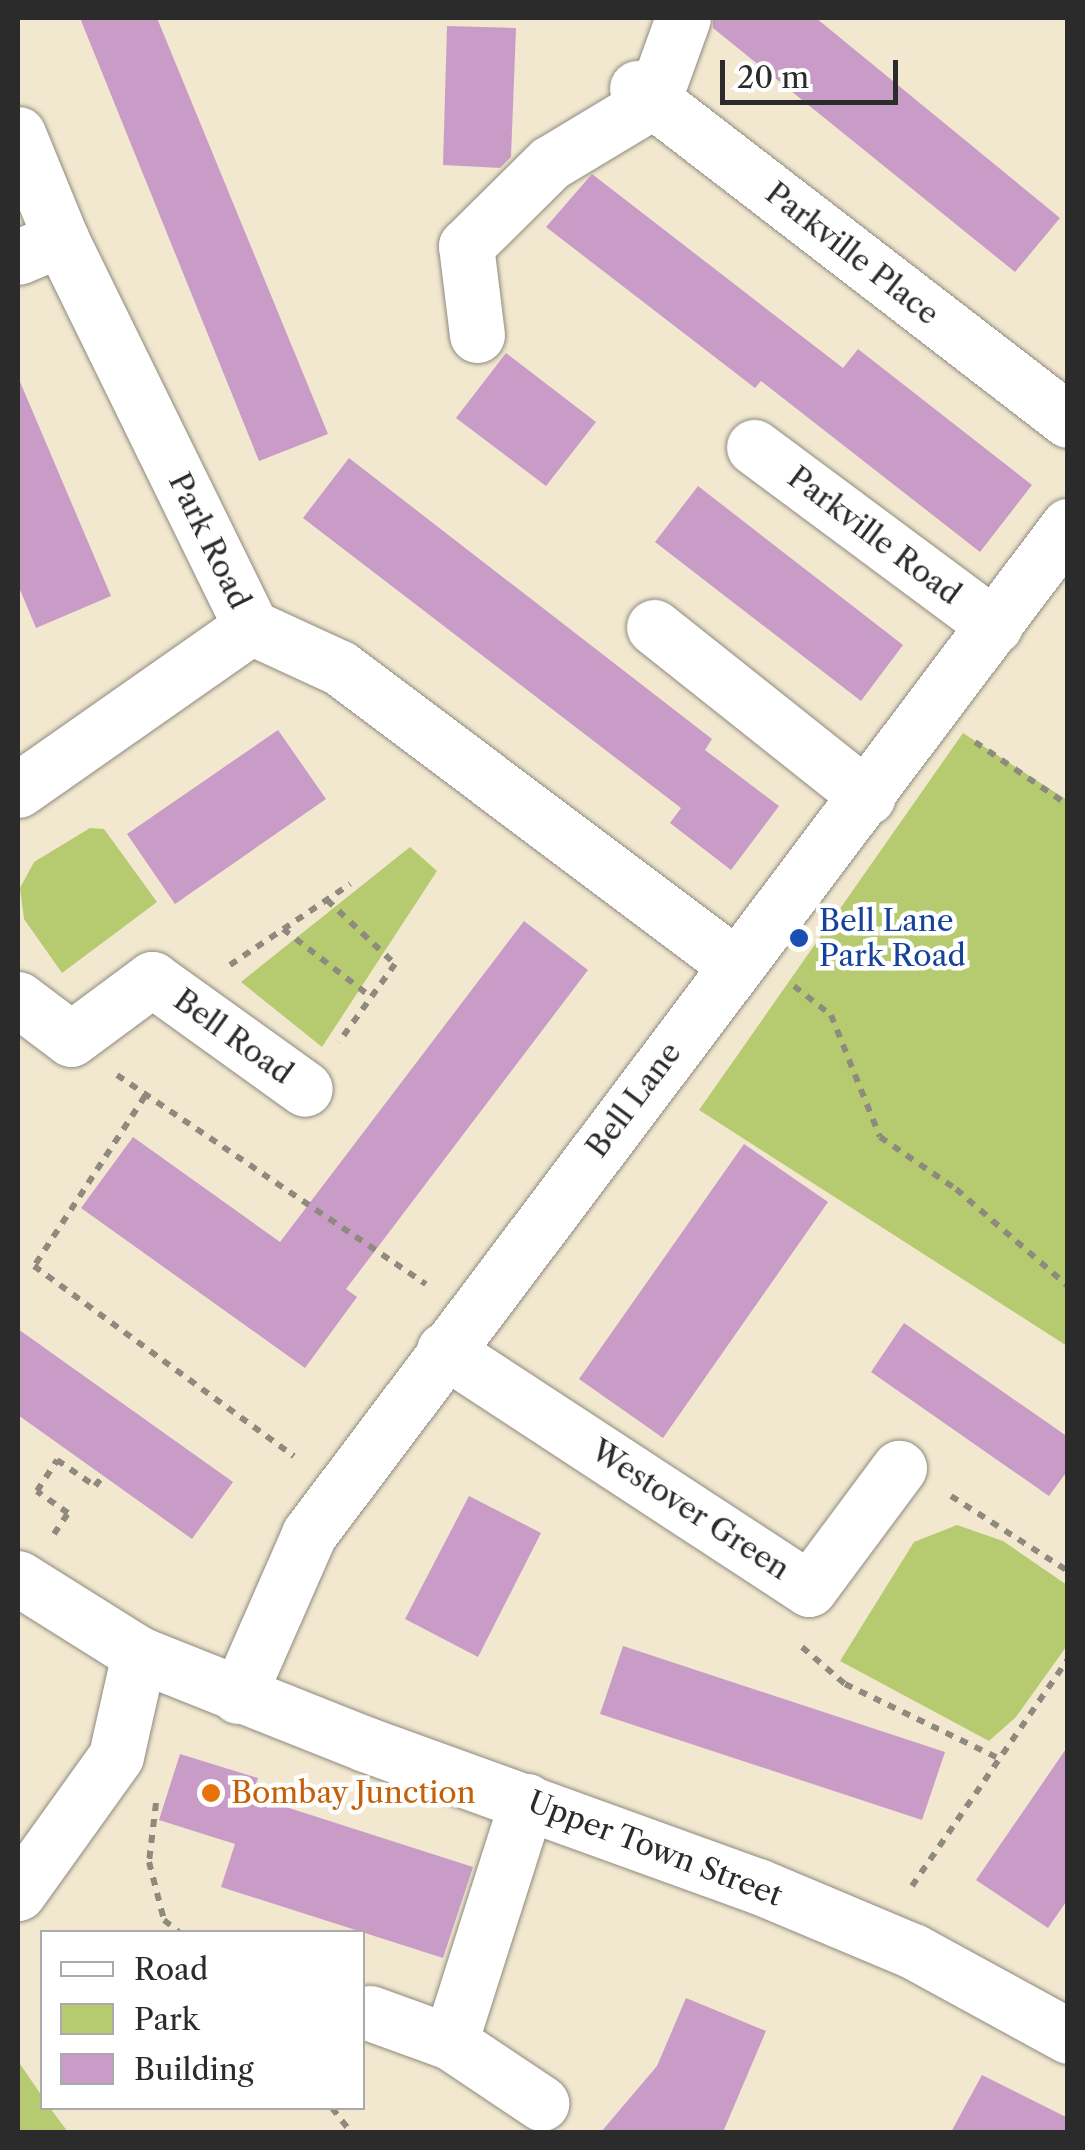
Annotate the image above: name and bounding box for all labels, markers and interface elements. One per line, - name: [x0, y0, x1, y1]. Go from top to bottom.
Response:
- scale bar: [725, 40, 902, 102]
- text: 20 m: [737, 59, 809, 96]
- street label: Parkville Place: [758, 175, 946, 333]
- street label: Parkville Road: [781, 459, 967, 613]
- street label: Park Road: [161, 467, 257, 615]
- place label: Bell Lane Park Road: [819, 903, 966, 974]
- marker: Bell Lane Park Road: [788, 927, 810, 949]
- street label: Bell Road: [167, 982, 299, 1092]
- street label: Bell Lane: [579, 1035, 689, 1165]
- street label: Westover Green: [584, 1432, 796, 1588]
- place label: Bombay Junction: [231, 1775, 476, 1811]
- marker: Bombay Junction: [200, 1782, 222, 1804]
- street label: Upper Town Street: [522, 1784, 788, 1914]
- legend: [40, 1930, 365, 2110]
- text: Road: [134, 1951, 208, 1988]
- text: Park: [134, 2001, 199, 2038]
- text: Building: [134, 2051, 254, 2088]

